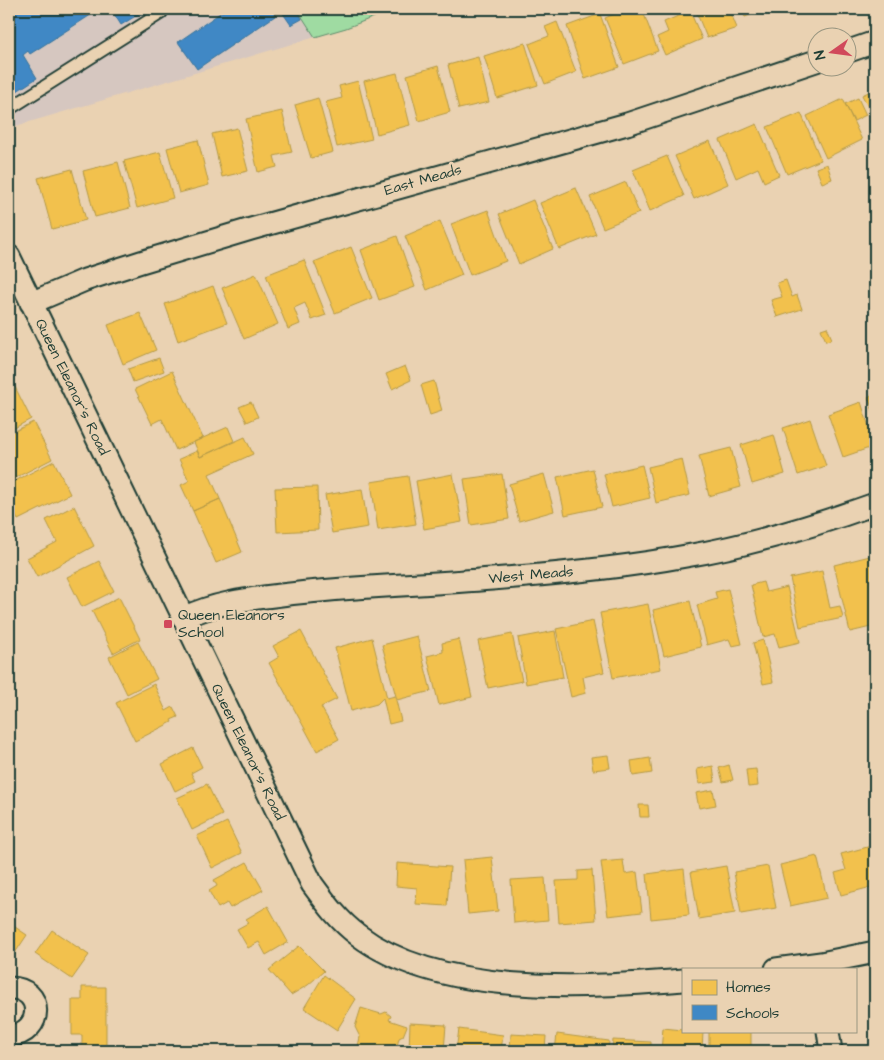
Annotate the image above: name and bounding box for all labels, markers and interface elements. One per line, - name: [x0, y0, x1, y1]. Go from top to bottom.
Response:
- north arrow: [806, 28, 856, 78]
- text: N: [810, 48, 831, 62]
- street label: East Meads: [382, 159, 465, 201]
- street label: Queen Eleanor's Road: [30, 315, 114, 459]
- street label: West Meads: [488, 561, 575, 589]
- place label: Queen Eleanors School: [178, 605, 285, 643]
- marker: Queen Eleanors School: [162, 618, 174, 630]
- street label: Queen Eleanor's Road: [206, 680, 290, 824]
- legend: [682, 968, 856, 1032]
- text: Homes: [726, 977, 771, 998]
- text: Schools: [726, 1003, 780, 1024]

